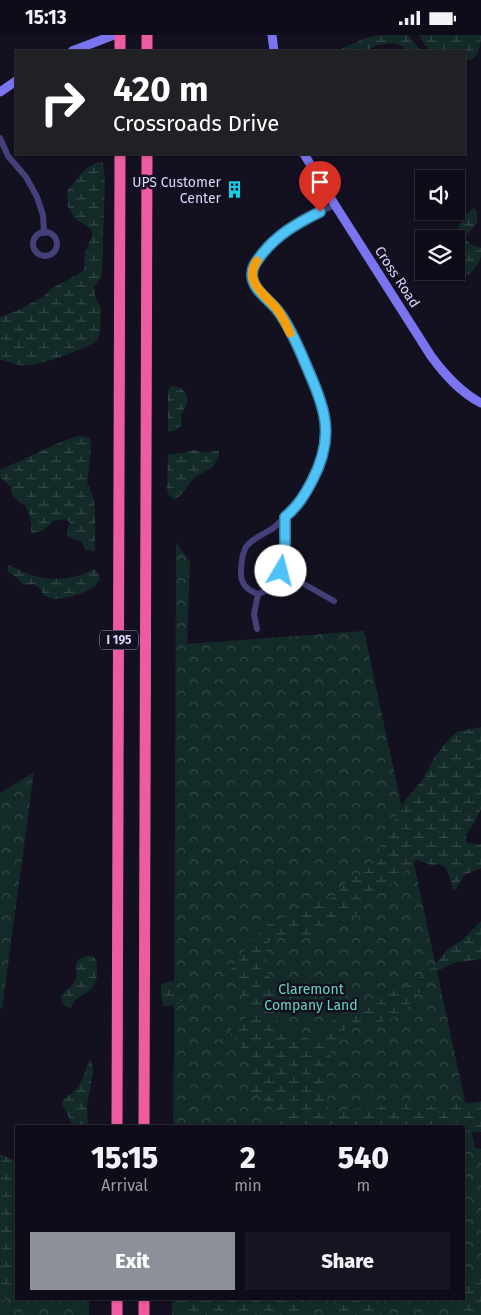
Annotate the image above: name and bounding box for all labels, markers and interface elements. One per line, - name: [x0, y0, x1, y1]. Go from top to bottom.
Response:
- text: 15:13: [25, 6, 67, 29]
- text: 420 m: [113, 68, 209, 110]
- icon: right: [30, 70, 95, 135]
- text: Crossroads Drive: [113, 110, 279, 137]
- pin: [299, 161, 341, 212]
- icon: arrive: [306, 168, 334, 196]
- map controls: [415, 170, 465, 280]
- button: sound: [415, 170, 465, 220]
- place label: UPS Customer Center: [132, 174, 222, 207]
- building icon: UPS Customer Center: [225, 180, 245, 200]
- button: layers: [415, 230, 465, 280]
- street label: Cross Road: [371, 243, 423, 311]
- position arrow: [254, 544, 306, 596]
- road number: I 195: [100, 631, 138, 649]
- park label: Claremont Company Land: [264, 981, 358, 1014]
- text: 15:15: [91, 1140, 158, 1176]
- text: 2: [240, 1140, 256, 1176]
- text: 540: [338, 1140, 389, 1176]
- text: Arrival: [101, 1176, 148, 1195]
- text: min: [234, 1176, 262, 1195]
- text: m: [356, 1176, 370, 1195]
- button: Exit: [30, 1232, 235, 1290]
- button: Share: [245, 1232, 450, 1290]

